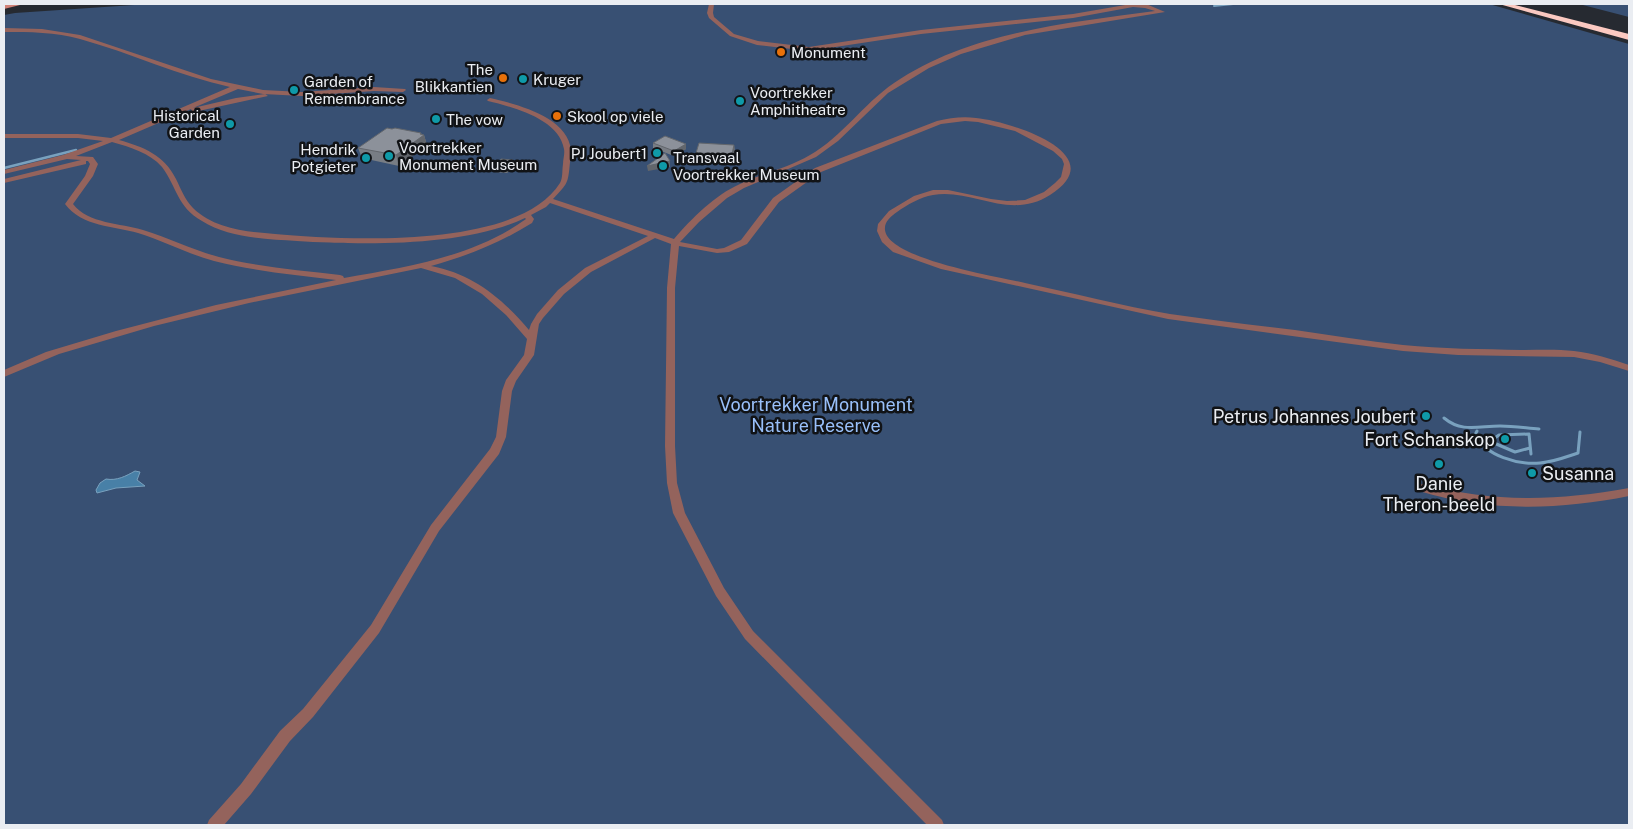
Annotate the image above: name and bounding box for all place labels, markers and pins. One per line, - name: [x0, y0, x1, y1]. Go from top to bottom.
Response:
- place label: Monument: [791, 44, 866, 61]
- marker: Monument: [775, 46, 787, 58]
- place label: The Blikkantien: [415, 61, 493, 95]
- place label: Kruger: [533, 71, 581, 88]
- marker: The Blikkantien: [497, 72, 509, 84]
- place label: Garden of Remembrance: [304, 73, 405, 107]
- marker: Kruger: [517, 73, 529, 85]
- marker: Garden of Remembrance: [288, 84, 300, 96]
- place label: Voortrekker Amphitheatre: [750, 84, 846, 118]
- marker: Voortrekker Amphitheatre: [734, 95, 746, 107]
- place label: Historical Garden: [153, 107, 220, 141]
- place label: Skool op viele: [567, 108, 663, 125]
- marker: Skool op viele: [551, 110, 563, 122]
- place label: The vow: [446, 111, 503, 128]
- marker: The vow: [430, 113, 442, 125]
- marker: Historical Garden: [224, 118, 236, 130]
- place label: Voortrekker Monument Museum: [399, 139, 537, 173]
- place label: Hendrik Potgieter: [291, 141, 356, 175]
- place label: PJ Joubert1: [571, 145, 647, 162]
- marker: PJ Joubert1: [651, 147, 663, 159]
- place label: Transvaal Voortrekker Museum: [673, 149, 819, 183]
- marker: Voortrekker Monument Museum: [383, 150, 395, 162]
- marker: Hendrik Potgieter: [360, 152, 372, 164]
- marker: Transvaal Voortrekker Museum: [657, 160, 669, 172]
- place label: Petrus Johannes Joubert: [1213, 406, 1416, 427]
- marker: Petrus Johannes Joubert: [1420, 410, 1432, 422]
- place label: Fort Schanskop: [1364, 429, 1495, 450]
- marker: Fort Schanskop: [1499, 433, 1511, 445]
- marker: Danie Theron-beeld: [1433, 458, 1445, 470]
- place label: Susanna: [1542, 463, 1614, 484]
- marker: Susanna: [1526, 467, 1538, 479]
- place label: Danie Theron-beeld: [1383, 473, 1495, 515]

